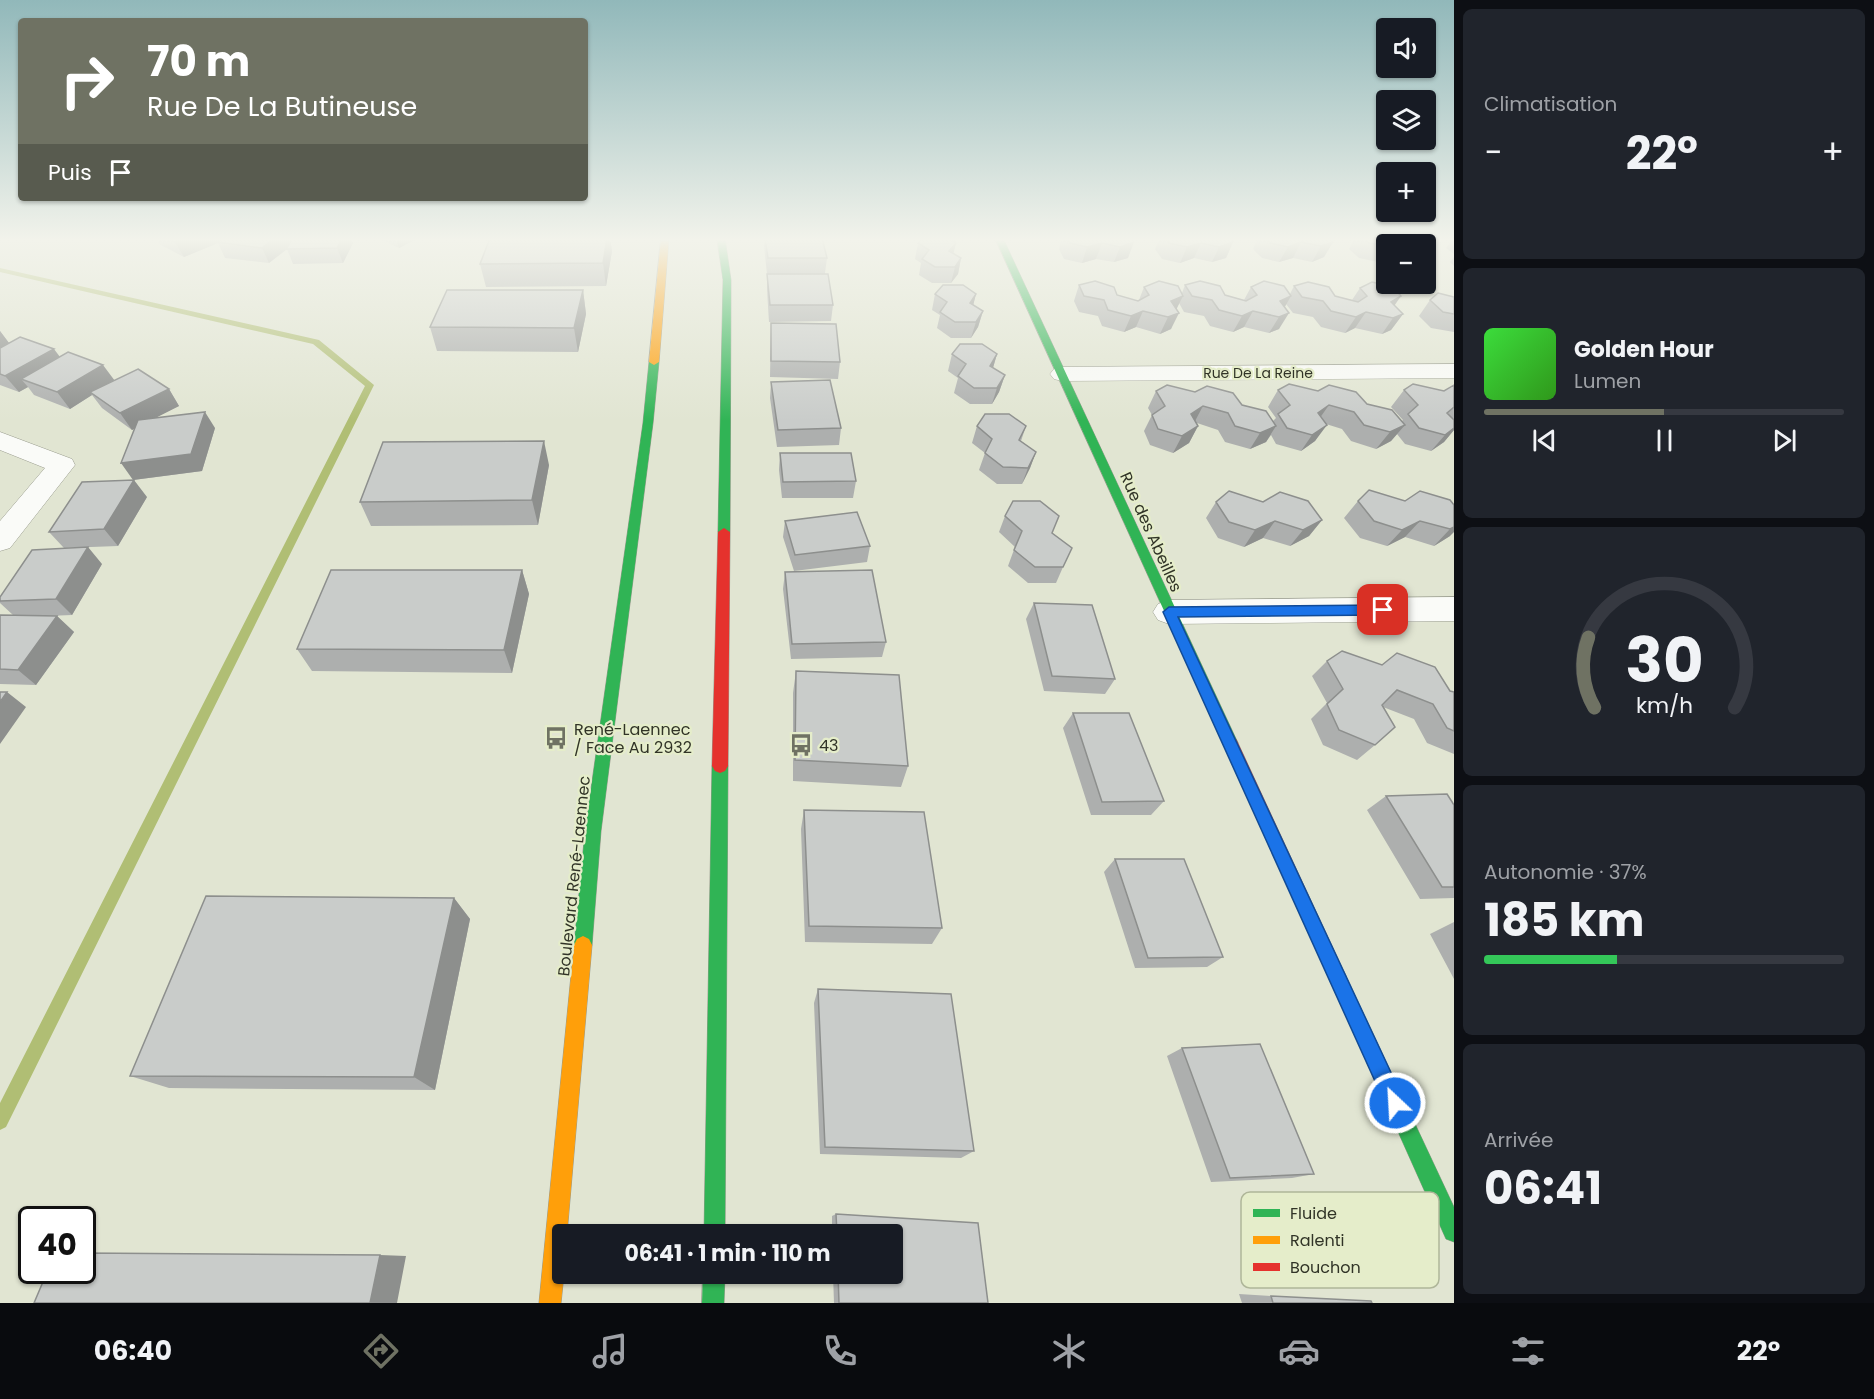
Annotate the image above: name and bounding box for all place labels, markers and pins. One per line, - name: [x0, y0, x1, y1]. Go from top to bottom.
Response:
- pin: [1357, 584, 1408, 635]
- place label: René-Laennec / Face Au 2932: [574, 718, 692, 759]
- bus stop icon: René-Laennec / Face Au 2932: [543, 725, 569, 751]
- bus stop icon: 43: [788, 732, 814, 758]
- place label: 43: [819, 734, 839, 757]

